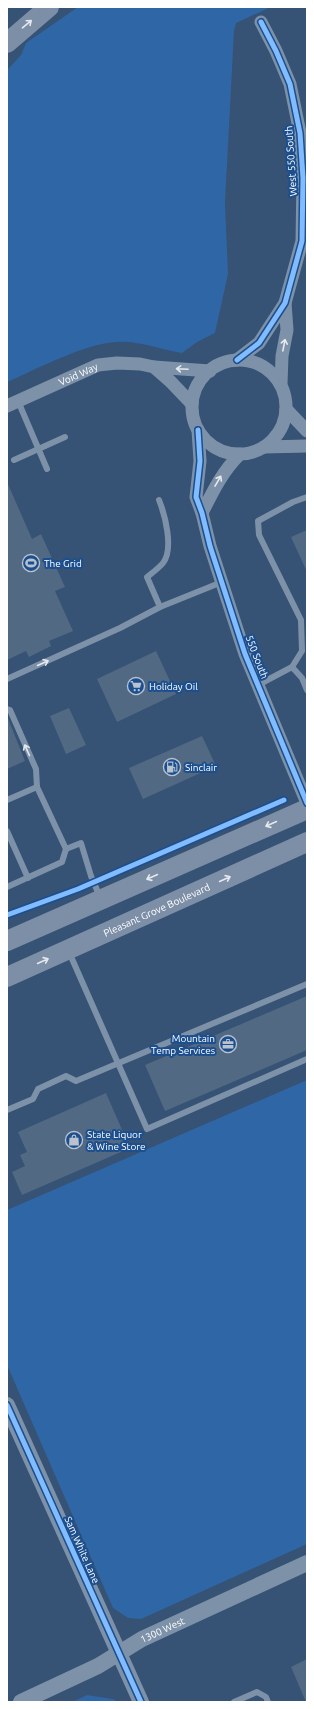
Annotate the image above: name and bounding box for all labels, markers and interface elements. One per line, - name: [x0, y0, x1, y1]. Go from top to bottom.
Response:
- one-way arrow: [22, 20, 33, 29]
- street label: West 550 South: [283, 125, 299, 197]
- one-way arrow: [280, 339, 288, 352]
- street label: Void Way: [57, 360, 99, 387]
- one-way arrow: [176, 365, 189, 373]
- one-way arrow: [214, 475, 222, 487]
- sports icon: The Grid: [21, 553, 41, 573]
- place label: The Grid: [44, 558, 82, 569]
- street label: 550 South: [244, 634, 270, 680]
- one-way arrow: [36, 659, 48, 666]
- supermarket icon: Holiday Oil: [126, 676, 146, 696]
- place label: Holiday Oil: [149, 681, 198, 692]
- one-way arrow: [23, 744, 31, 756]
- fuel station icon: Sinclair: [162, 757, 182, 777]
- place label: Sinclair: [185, 762, 217, 773]
- one-way arrow: [266, 821, 278, 829]
- one-way arrow: [147, 873, 159, 881]
- one-way arrow: [219, 875, 231, 882]
- street label: Pleasant Grove Boulevard: [102, 881, 212, 938]
- one-way arrow: [36, 957, 48, 964]
- place label: Mountain Temp Services: [151, 1033, 215, 1056]
- office icon: Mountain Temp Services: [218, 1034, 238, 1054]
- place label: State Liquor & Wine Store: [87, 1129, 146, 1152]
- shop icon: State Liquor & Wine Store: [64, 1130, 84, 1150]
- street label: Sam White Lane: [62, 1515, 102, 1585]
- street label: 1300 West: [138, 1615, 186, 1645]

